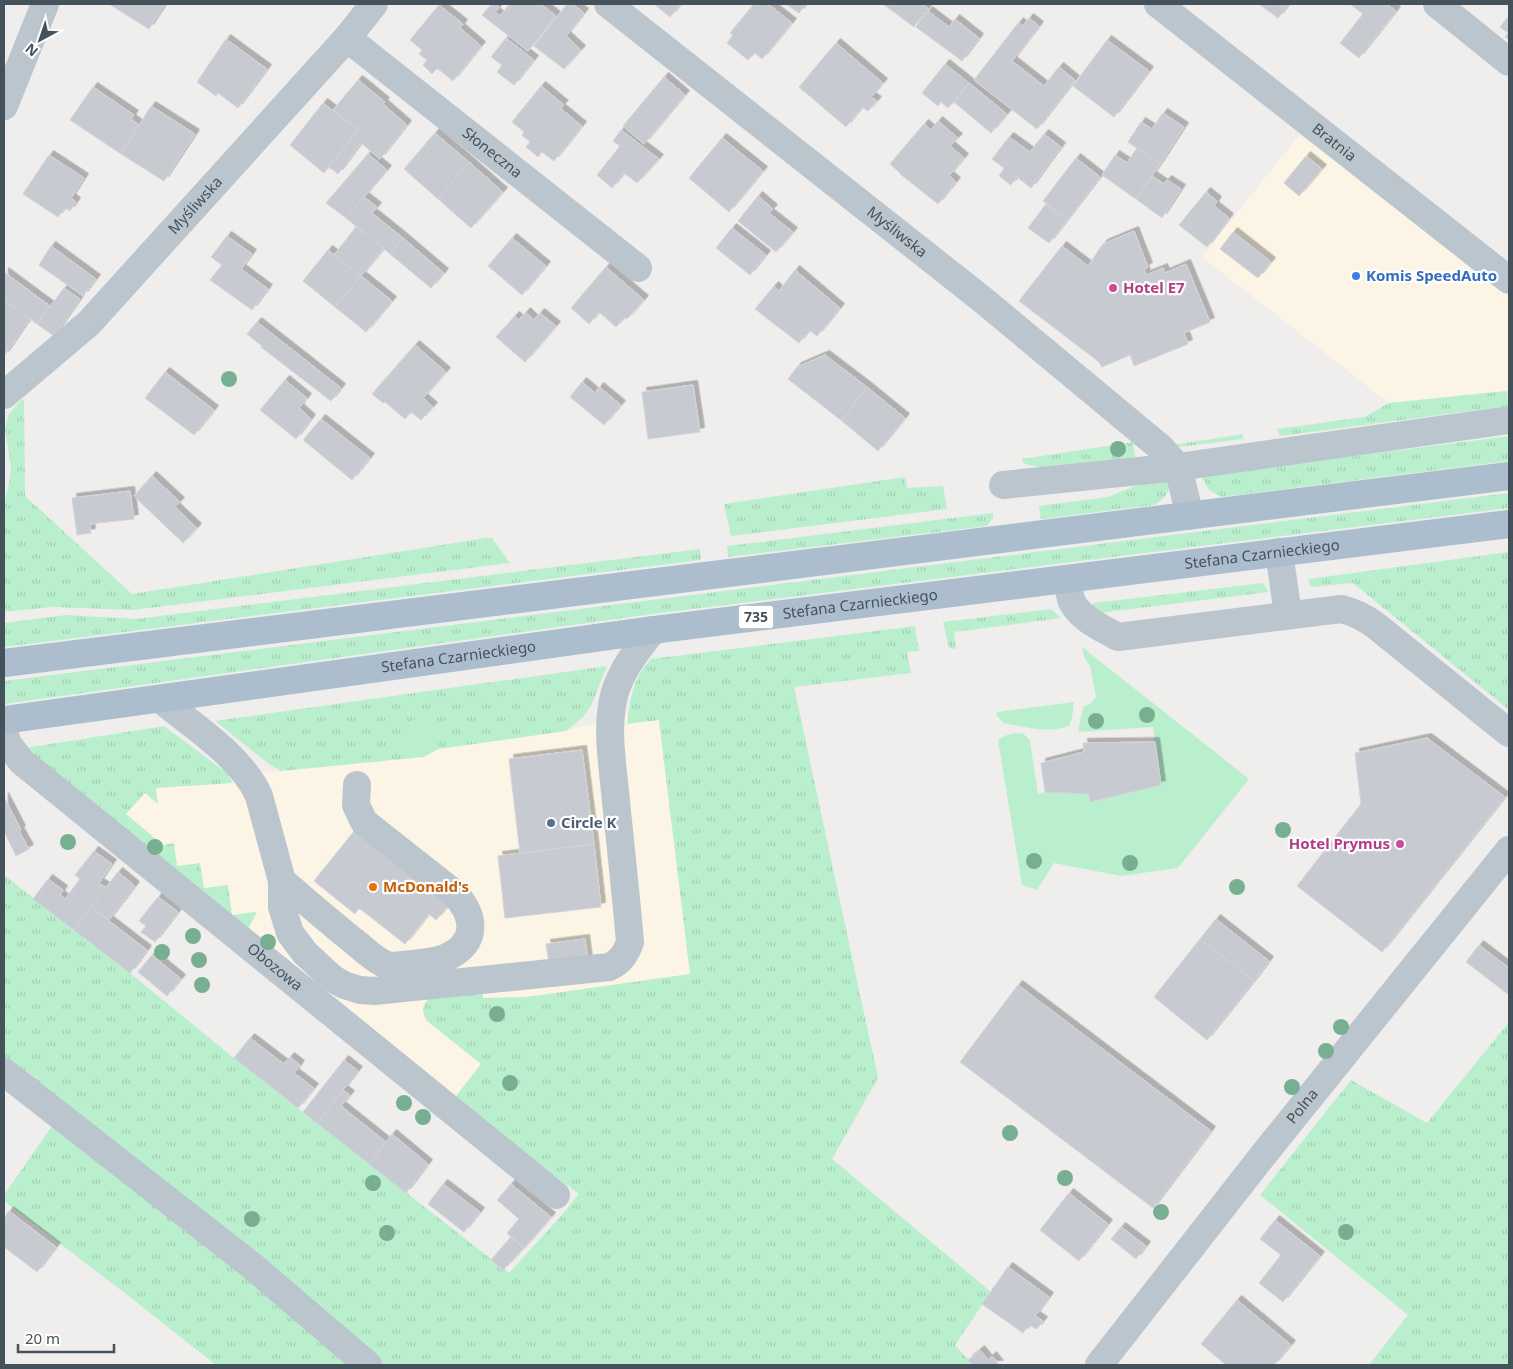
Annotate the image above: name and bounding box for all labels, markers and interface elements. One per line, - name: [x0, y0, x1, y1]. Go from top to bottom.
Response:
- north arrow: [15, 15, 65, 65]
- text: N: [21, 39, 42, 61]
- street label: Bratnia: [1308, 118, 1361, 165]
- street label: Słoneczna: [459, 122, 527, 182]
- street label: Myśliwska: [163, 171, 226, 238]
- street label: Myśliwska: [863, 201, 932, 261]
- place label: Komis SpeedAuto: [1366, 265, 1497, 285]
- marker: Komis SpeedAuto: [1350, 270, 1362, 282]
- place label: Hotel E7: [1123, 277, 1185, 297]
- marker: Hotel E7: [1107, 282, 1119, 294]
- street label: Stefana Czarnieckiego: [1183, 534, 1341, 573]
- street label: Stefana Czarnieckiego: [781, 584, 939, 623]
- road number: 735: [738, 606, 774, 628]
- street label: Stefana Czarnieckiego: [380, 635, 537, 677]
- place label: Circle K: [561, 812, 617, 832]
- marker: Circle K: [545, 817, 557, 829]
- place label: Hotel Prymus: [1289, 833, 1390, 853]
- marker: Hotel Prymus: [1394, 838, 1406, 850]
- place label: McDonald's: [383, 876, 469, 896]
- marker: McDonald's: [367, 881, 379, 893]
- street label: Obozowa: [244, 938, 307, 995]
- street label: Polna: [1281, 1084, 1322, 1127]
- scale bar: [18, 1322, 114, 1354]
- text: 20 m: [25, 1328, 60, 1348]

